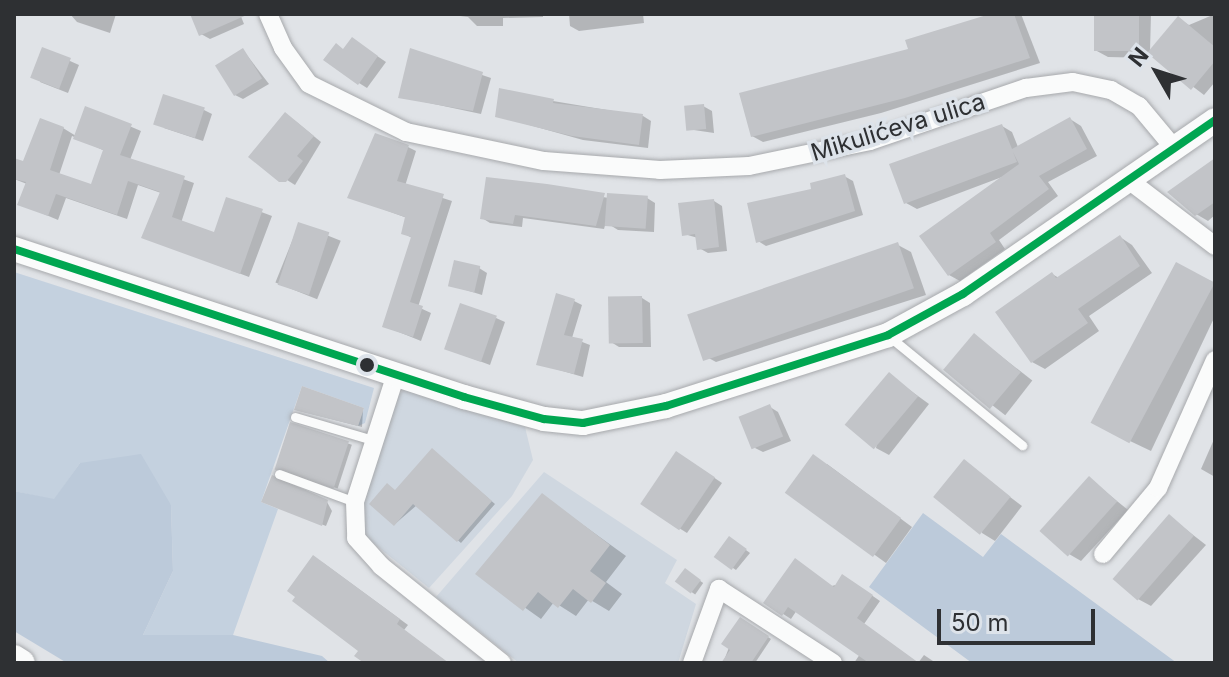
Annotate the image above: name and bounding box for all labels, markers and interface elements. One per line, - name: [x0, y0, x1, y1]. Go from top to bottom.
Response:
- north arrow: [1117, 32, 1197, 112]
- text: N: [1123, 42, 1154, 72]
- street label: Mikulićeva ulica: [807, 87, 989, 167]
- unlabelled marker: [359, 357, 375, 373]
- scale bar: [941, 593, 1099, 643]
- text: 50 m: [951, 608, 1009, 637]

